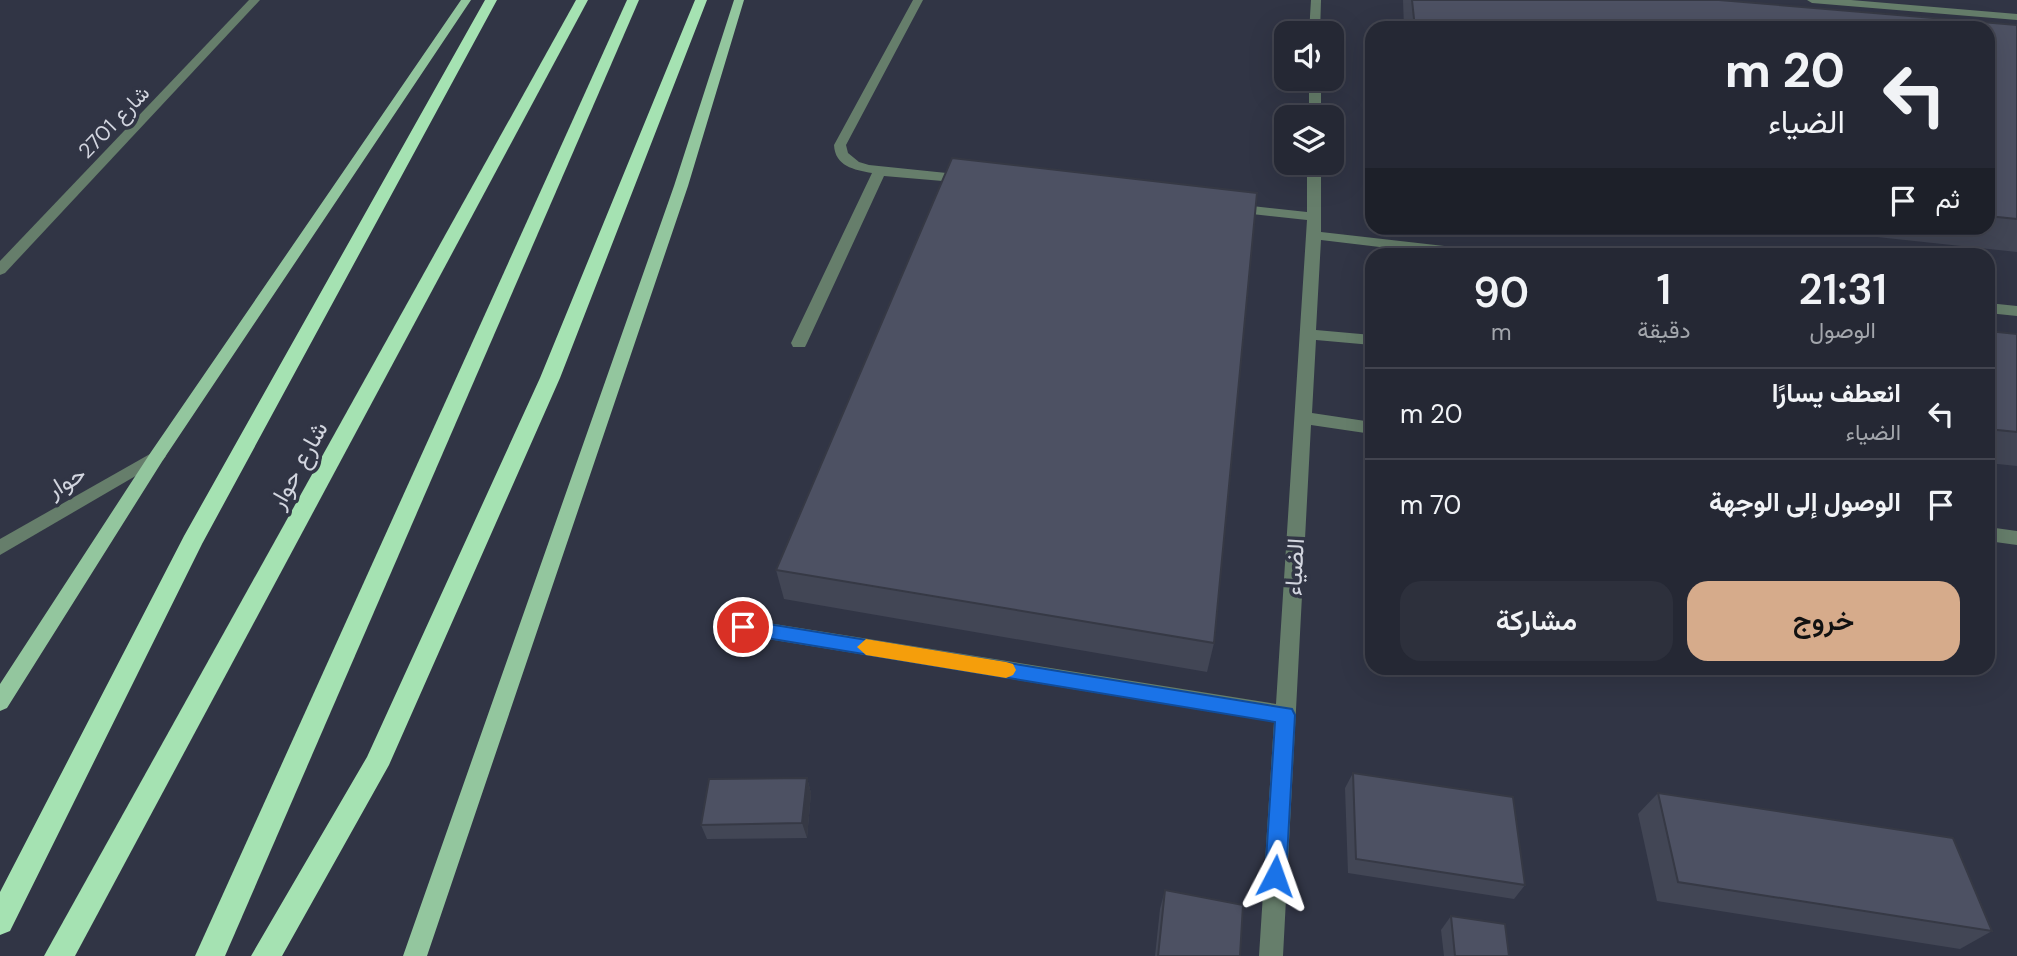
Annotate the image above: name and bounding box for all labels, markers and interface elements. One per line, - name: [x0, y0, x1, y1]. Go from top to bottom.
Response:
- map controls: [1274, 21, 1344, 175]
- button: sound: [1274, 21, 1344, 91]
- text: 20 m: [1725, 38, 1845, 102]
- icon: left: [1869, 49, 1960, 140]
- street label: شارع 2701: [72, 79, 156, 165]
- text: الضياء: [1768, 101, 1845, 143]
- button: layers: [1274, 105, 1344, 175]
- icon: arrive: [1884, 182, 1922, 220]
- text: ثم: [1936, 182, 1960, 216]
- text: 1: [1657, 262, 1671, 317]
- text: 21:31: [1799, 262, 1887, 317]
- text: 90: [1473, 265, 1529, 320]
- text: دقيقة: [1637, 315, 1690, 345]
- text: الوصول: [1810, 315, 1876, 345]
- text: m: [1491, 317, 1511, 347]
- text: انعطف يسارًا: [1772, 376, 1901, 410]
- icon: left: [1922, 395, 1960, 433]
- text: 20 m: [1400, 397, 1463, 431]
- street label: شارع حوار: [261, 416, 336, 516]
- text: الضياء: [1846, 417, 1901, 447]
- street label: حوار: [40, 457, 91, 505]
- text: الوصول إلى الوجهة: [1709, 485, 1901, 519]
- icon: arrive: [1922, 486, 1960, 524]
- text: 70 m: [1400, 488, 1461, 522]
- street label: الضياء: [1277, 537, 1311, 597]
- button: مشاركة: [1400, 581, 1673, 661]
- button: خروج: [1687, 581, 1960, 661]
- pin: [713, 597, 773, 657]
- icon: arrive: [724, 608, 762, 646]
- position arrow: [1238, 839, 1312, 913]

